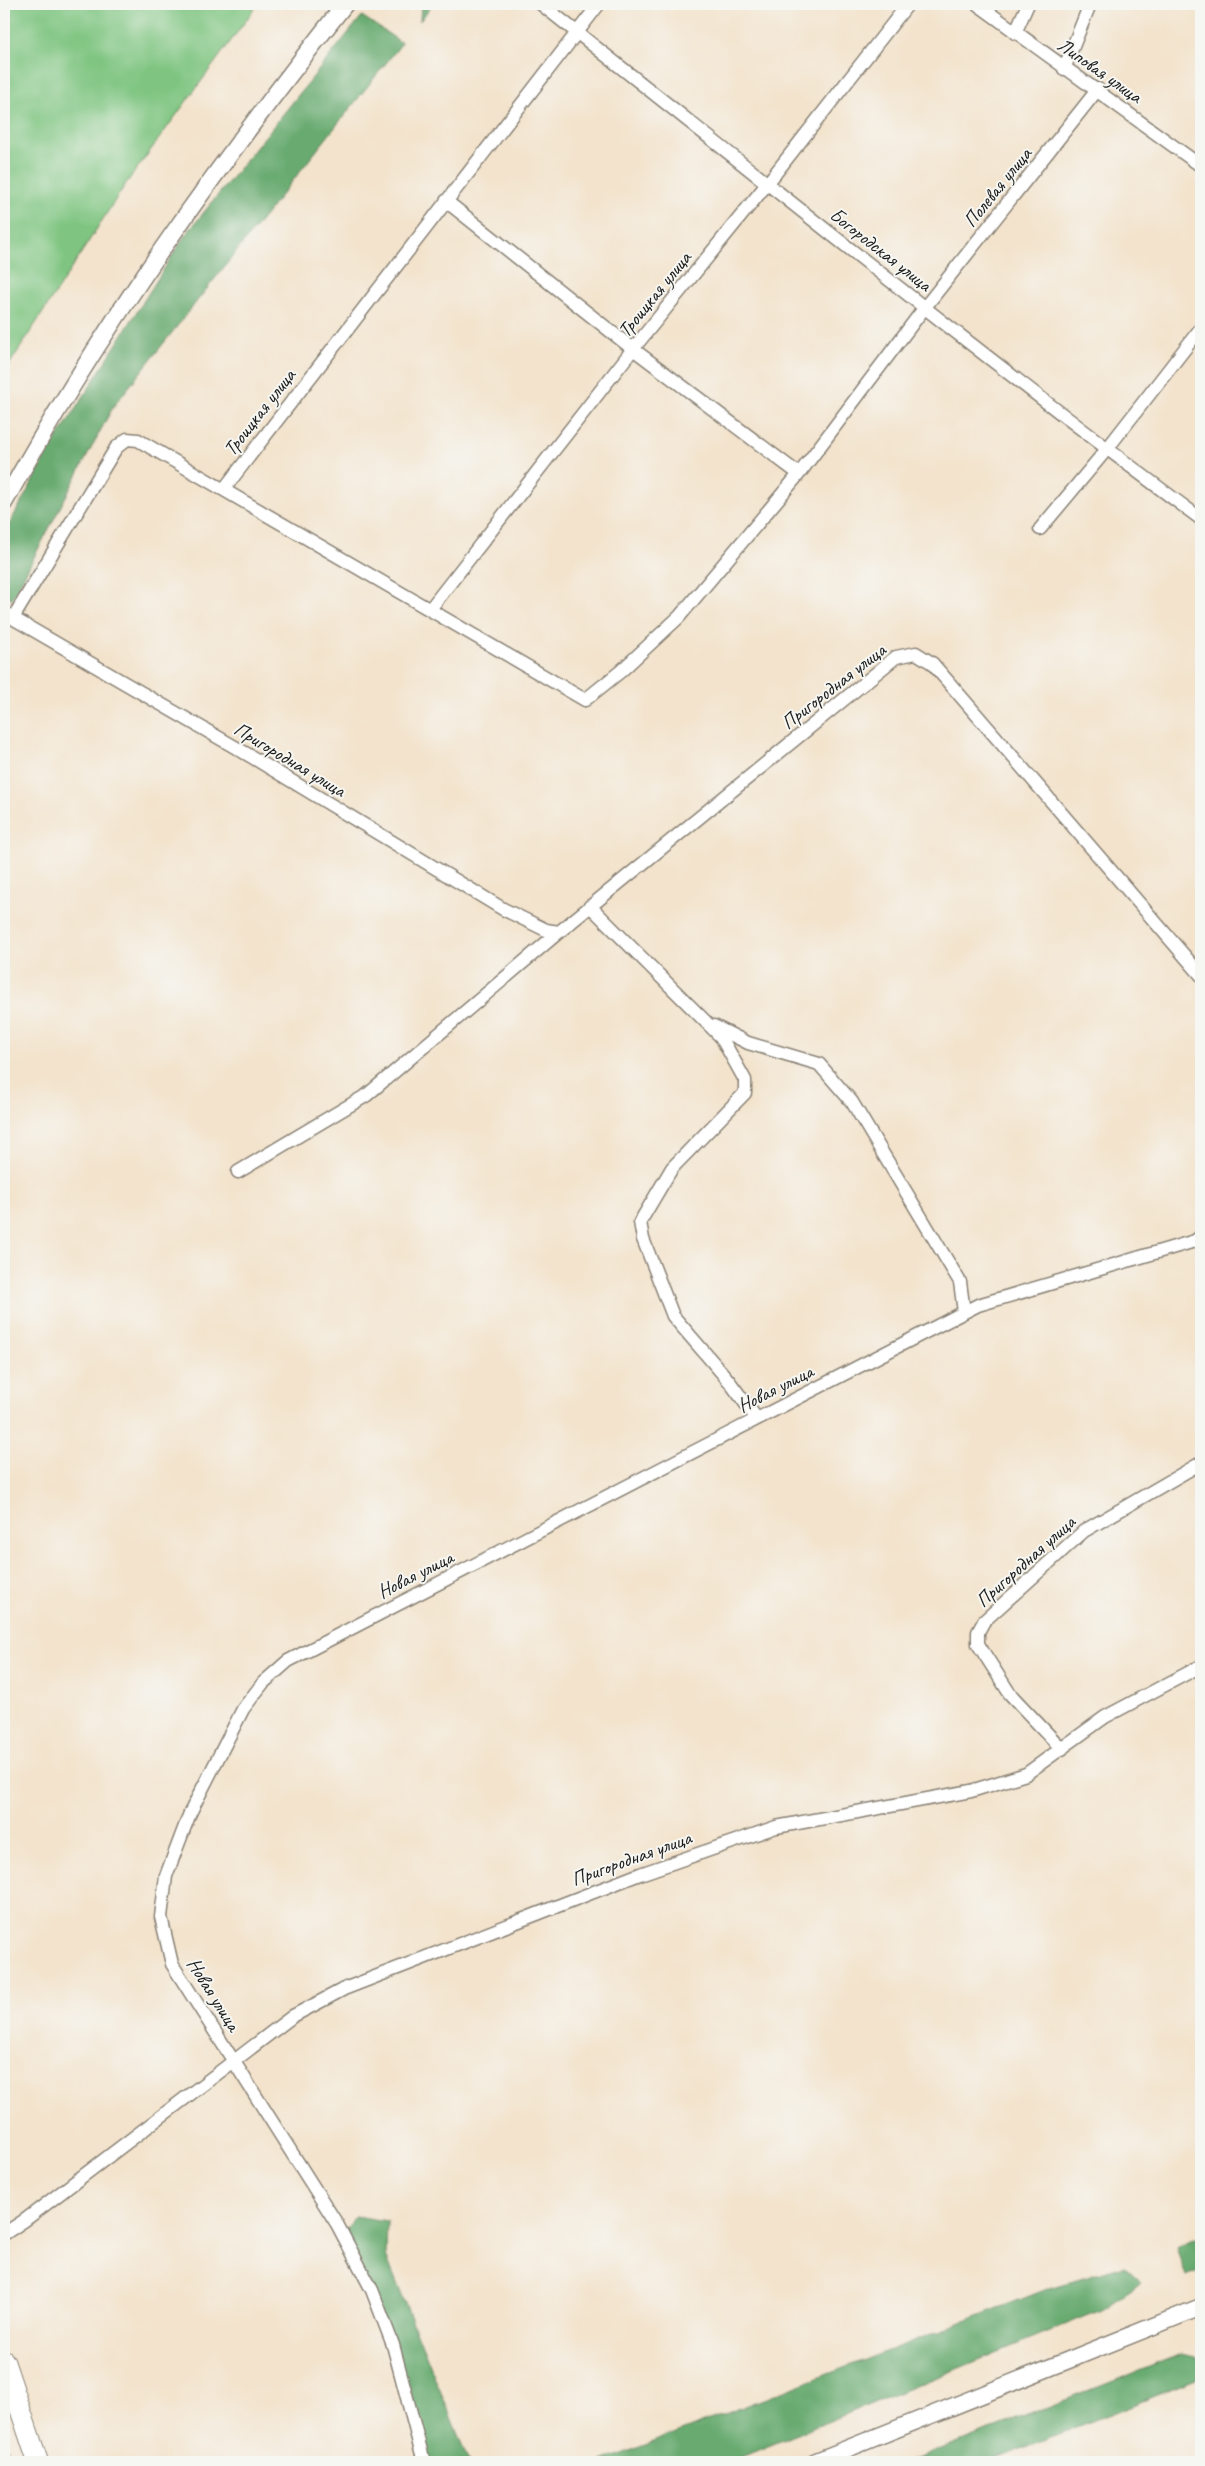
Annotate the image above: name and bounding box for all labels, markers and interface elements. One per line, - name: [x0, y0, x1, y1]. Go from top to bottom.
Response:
- street label: Липовая улица: [1052, 32, 1148, 109]
- street label: Полевая улица: [958, 141, 1038, 232]
- street label: Богородская улица: [825, 202, 938, 298]
- street label: Троицкая улица: [612, 245, 697, 342]
- street label: Троицкая улица: [218, 363, 302, 461]
- street label: Пригородная улица: [776, 637, 892, 735]
- street label: Пригородная улица: [229, 716, 352, 804]
- street label: Новая улица: [733, 1358, 819, 1418]
- street label: Пригородная улица: [970, 1509, 1082, 1613]
- street label: Новая улица: [373, 1544, 459, 1604]
- street label: Пригородная улица: [568, 1825, 696, 1892]
- street label: Новая улица: [181, 1953, 247, 2037]

